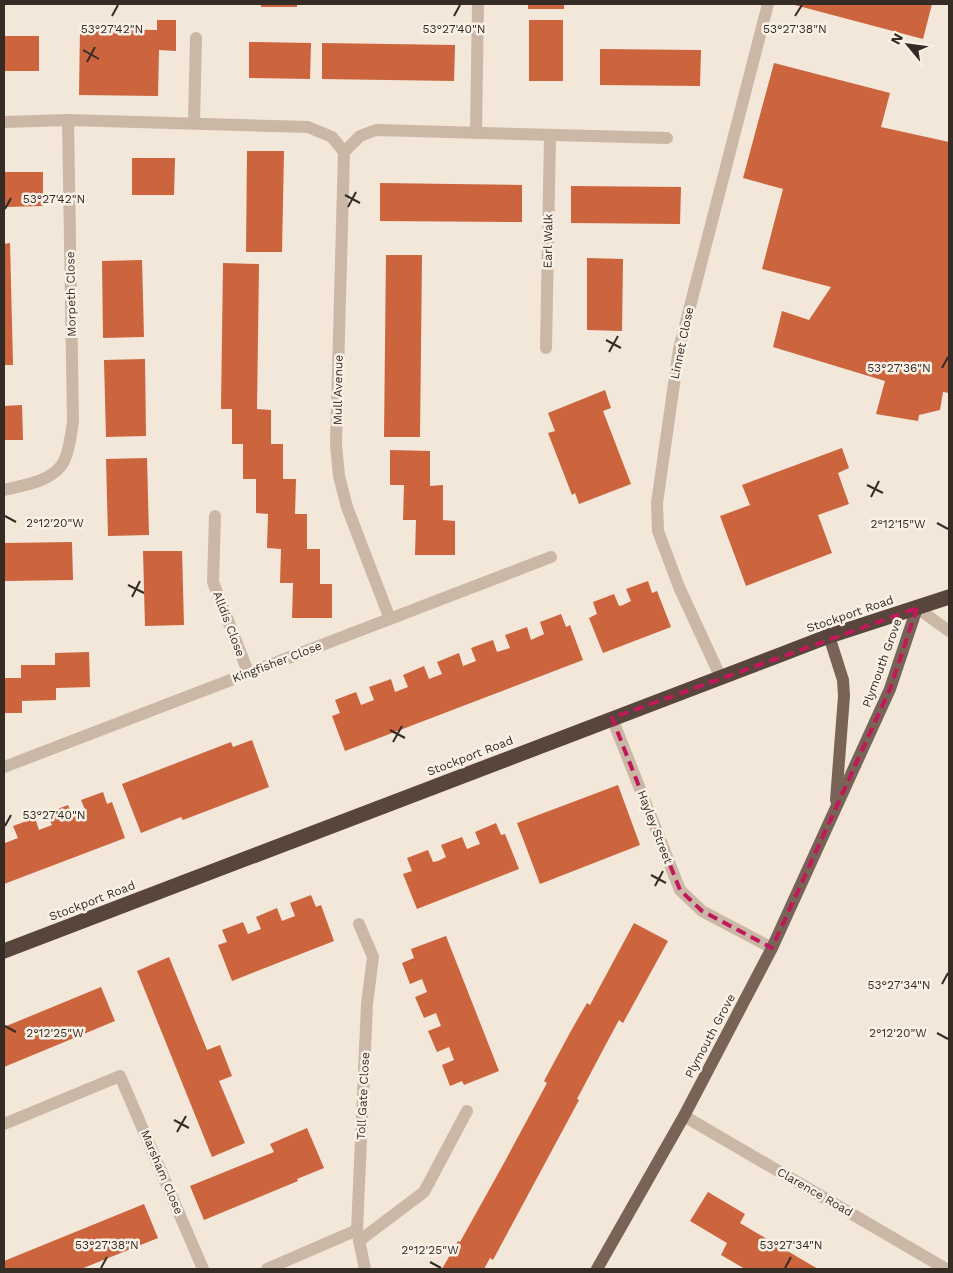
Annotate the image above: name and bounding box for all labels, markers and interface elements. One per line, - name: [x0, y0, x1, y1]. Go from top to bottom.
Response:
- north arrow: [883, 20, 933, 70]
- text: 53°27'42"N: [81, 22, 143, 36]
- text: 53°27'40"N: [422, 22, 486, 36]
- text: 53°27'38"N: [763, 22, 827, 36]
- text: N: [887, 30, 906, 47]
- text: 53°27'42"N: [23, 192, 85, 206]
- street label: Earl Walk: [541, 213, 555, 268]
- street label: Morpeth Close: [63, 251, 79, 337]
- street label: Linnet Close: [668, 306, 696, 380]
- street label: Mull Avenue: [330, 355, 346, 425]
- text: 53°27'36"N: [867, 361, 931, 375]
- text: 2°12'20"W: [26, 516, 84, 530]
- text: 2°12'15"W: [870, 517, 926, 531]
- street label: Alldis Close: [210, 589, 248, 659]
- street label: Stockport Road: [805, 593, 895, 635]
- street label: Plymouth Grove: [859, 617, 905, 709]
- street label: Kingfisher Close: [230, 639, 324, 685]
- street label: Stockport Road: [425, 733, 515, 779]
- street label: Hayley Street: [635, 788, 675, 866]
- text: 53°27'40"N: [22, 808, 86, 822]
- street label: Stockport Road: [47, 878, 137, 924]
- text: 53°27'34"N: [867, 978, 931, 992]
- street label: Plymouth Grove: [682, 991, 738, 1080]
- text: 2°12'25"W: [26, 1026, 84, 1040]
- text: 2°12'20"W: [869, 1026, 927, 1040]
- street label: Toll Gate Close: [354, 1052, 372, 1140]
- street label: Marsham Close: [138, 1128, 186, 1216]
- street label: Clarence Road: [775, 1165, 855, 1219]
- text: 53°27'38"N: [75, 1238, 139, 1252]
- text: 53°27'34"N: [759, 1238, 823, 1252]
- text: 2°12'25"W: [401, 1243, 459, 1257]

